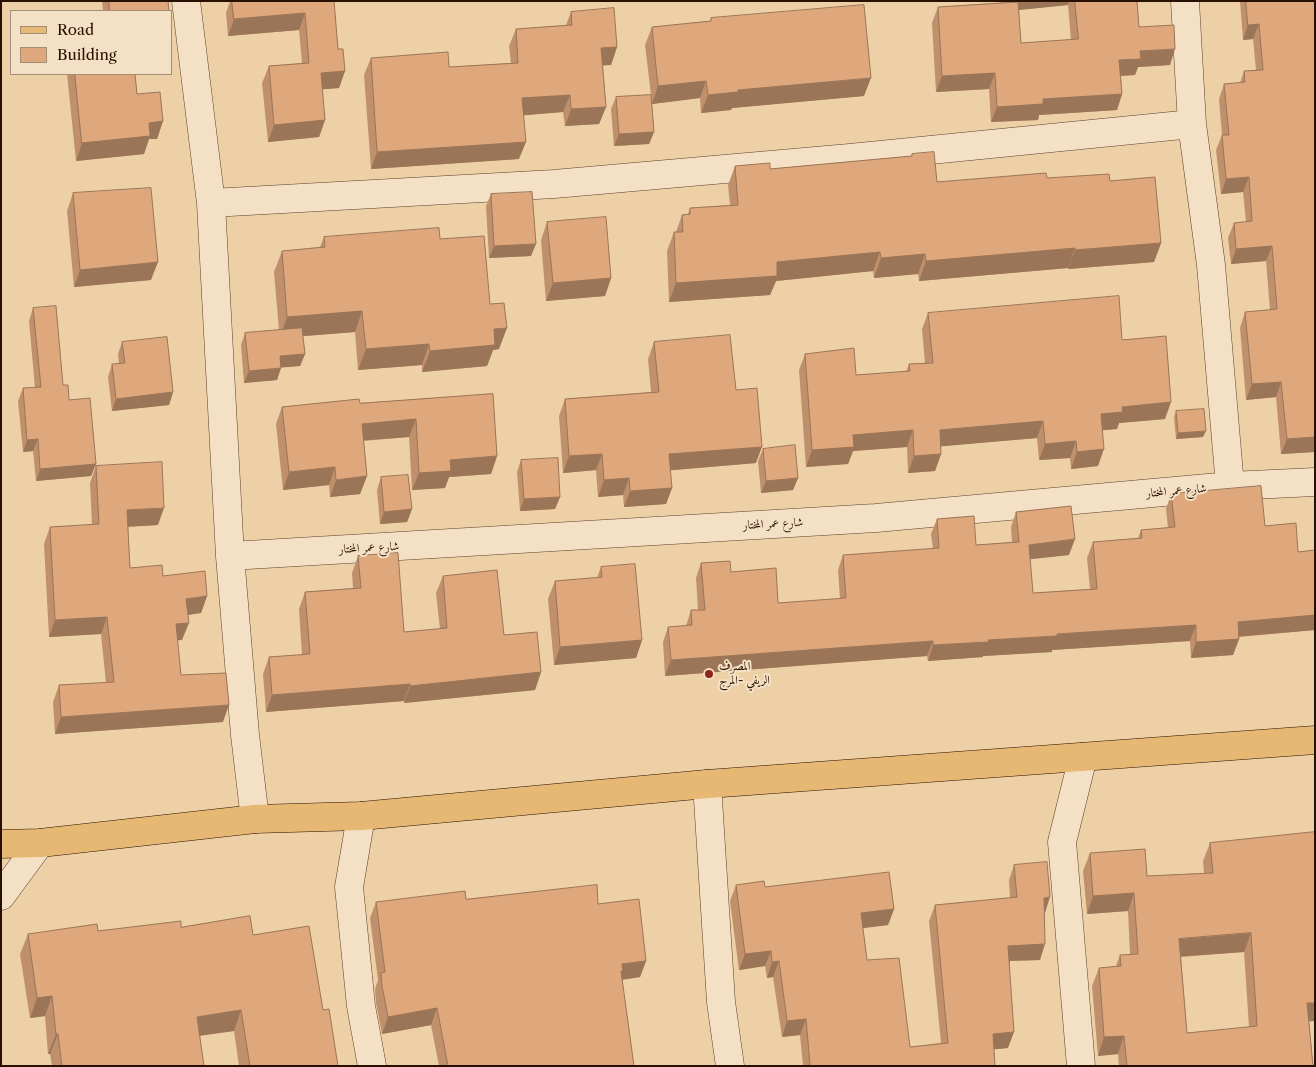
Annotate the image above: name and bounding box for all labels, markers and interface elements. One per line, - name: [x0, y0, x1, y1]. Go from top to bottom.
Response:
- legend: [10, 10, 172, 75]
- text: Road: [57, 20, 94, 39]
- text: Building: [57, 45, 117, 64]
- street label: شارع عمر المختار: [1145, 481, 1207, 501]
- street label: شارع عمر المختار: [742, 515, 804, 533]
- street label: شارع عمر المختار: [338, 539, 400, 557]
- place label: المصرف الريفي -المرج: [719, 660, 770, 688]
- marker: المصرف الريفي -المرج: [703, 668, 715, 680]

